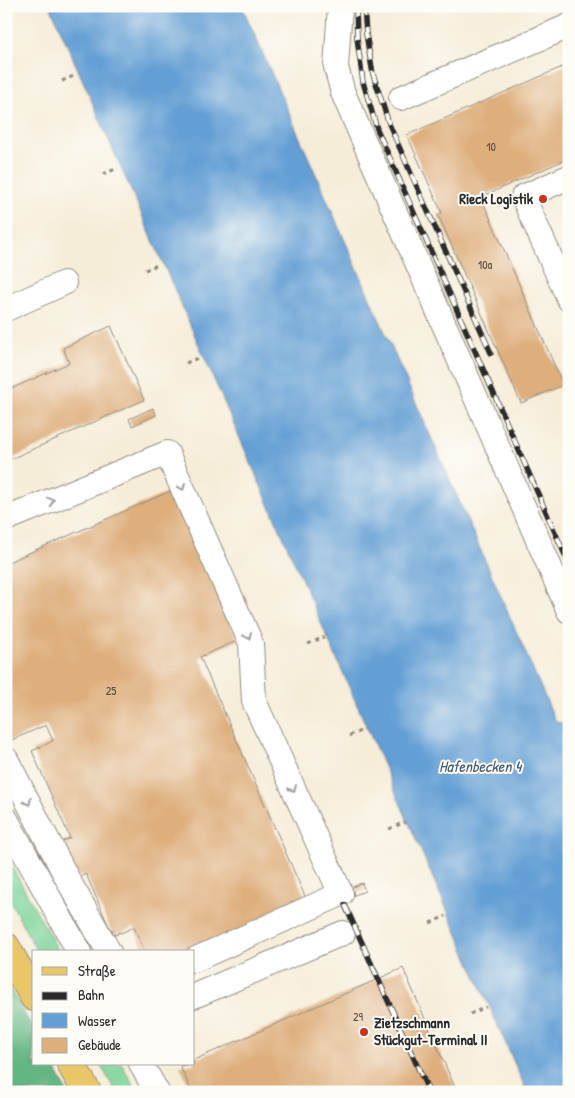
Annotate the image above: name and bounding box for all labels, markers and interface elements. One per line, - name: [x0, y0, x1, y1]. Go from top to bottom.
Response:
- house number: 10: [486, 138, 496, 155]
- place label: Rieck Logistik: [459, 188, 534, 210]
- marker: Rieck Logistik: [537, 193, 549, 205]
- house number: 10a: [478, 256, 493, 273]
- one-way arrow: [176, 482, 187, 491]
- one-way arrow: [46, 497, 55, 507]
- one-way arrow: [241, 631, 252, 640]
- house number: 25: [106, 682, 116, 699]
- water label: Hafenbecken 4: [439, 755, 523, 777]
- one-way arrow: [287, 784, 298, 793]
- one-way arrow: [22, 797, 32, 806]
- legend: [32, 950, 195, 1066]
- text: Straße: [78, 960, 116, 981]
- text: Bahn: [78, 984, 105, 1005]
- house number: 29: [353, 1008, 364, 1025]
- text: Wasser: [78, 1010, 117, 1031]
- place label: Zietzschmann Stückgut-Terminal II: [374, 1012, 487, 1051]
- marker: Zietzschmann Stückgut-Terminal II: [358, 1026, 370, 1038]
- text: Gebäude: [78, 1034, 121, 1055]

